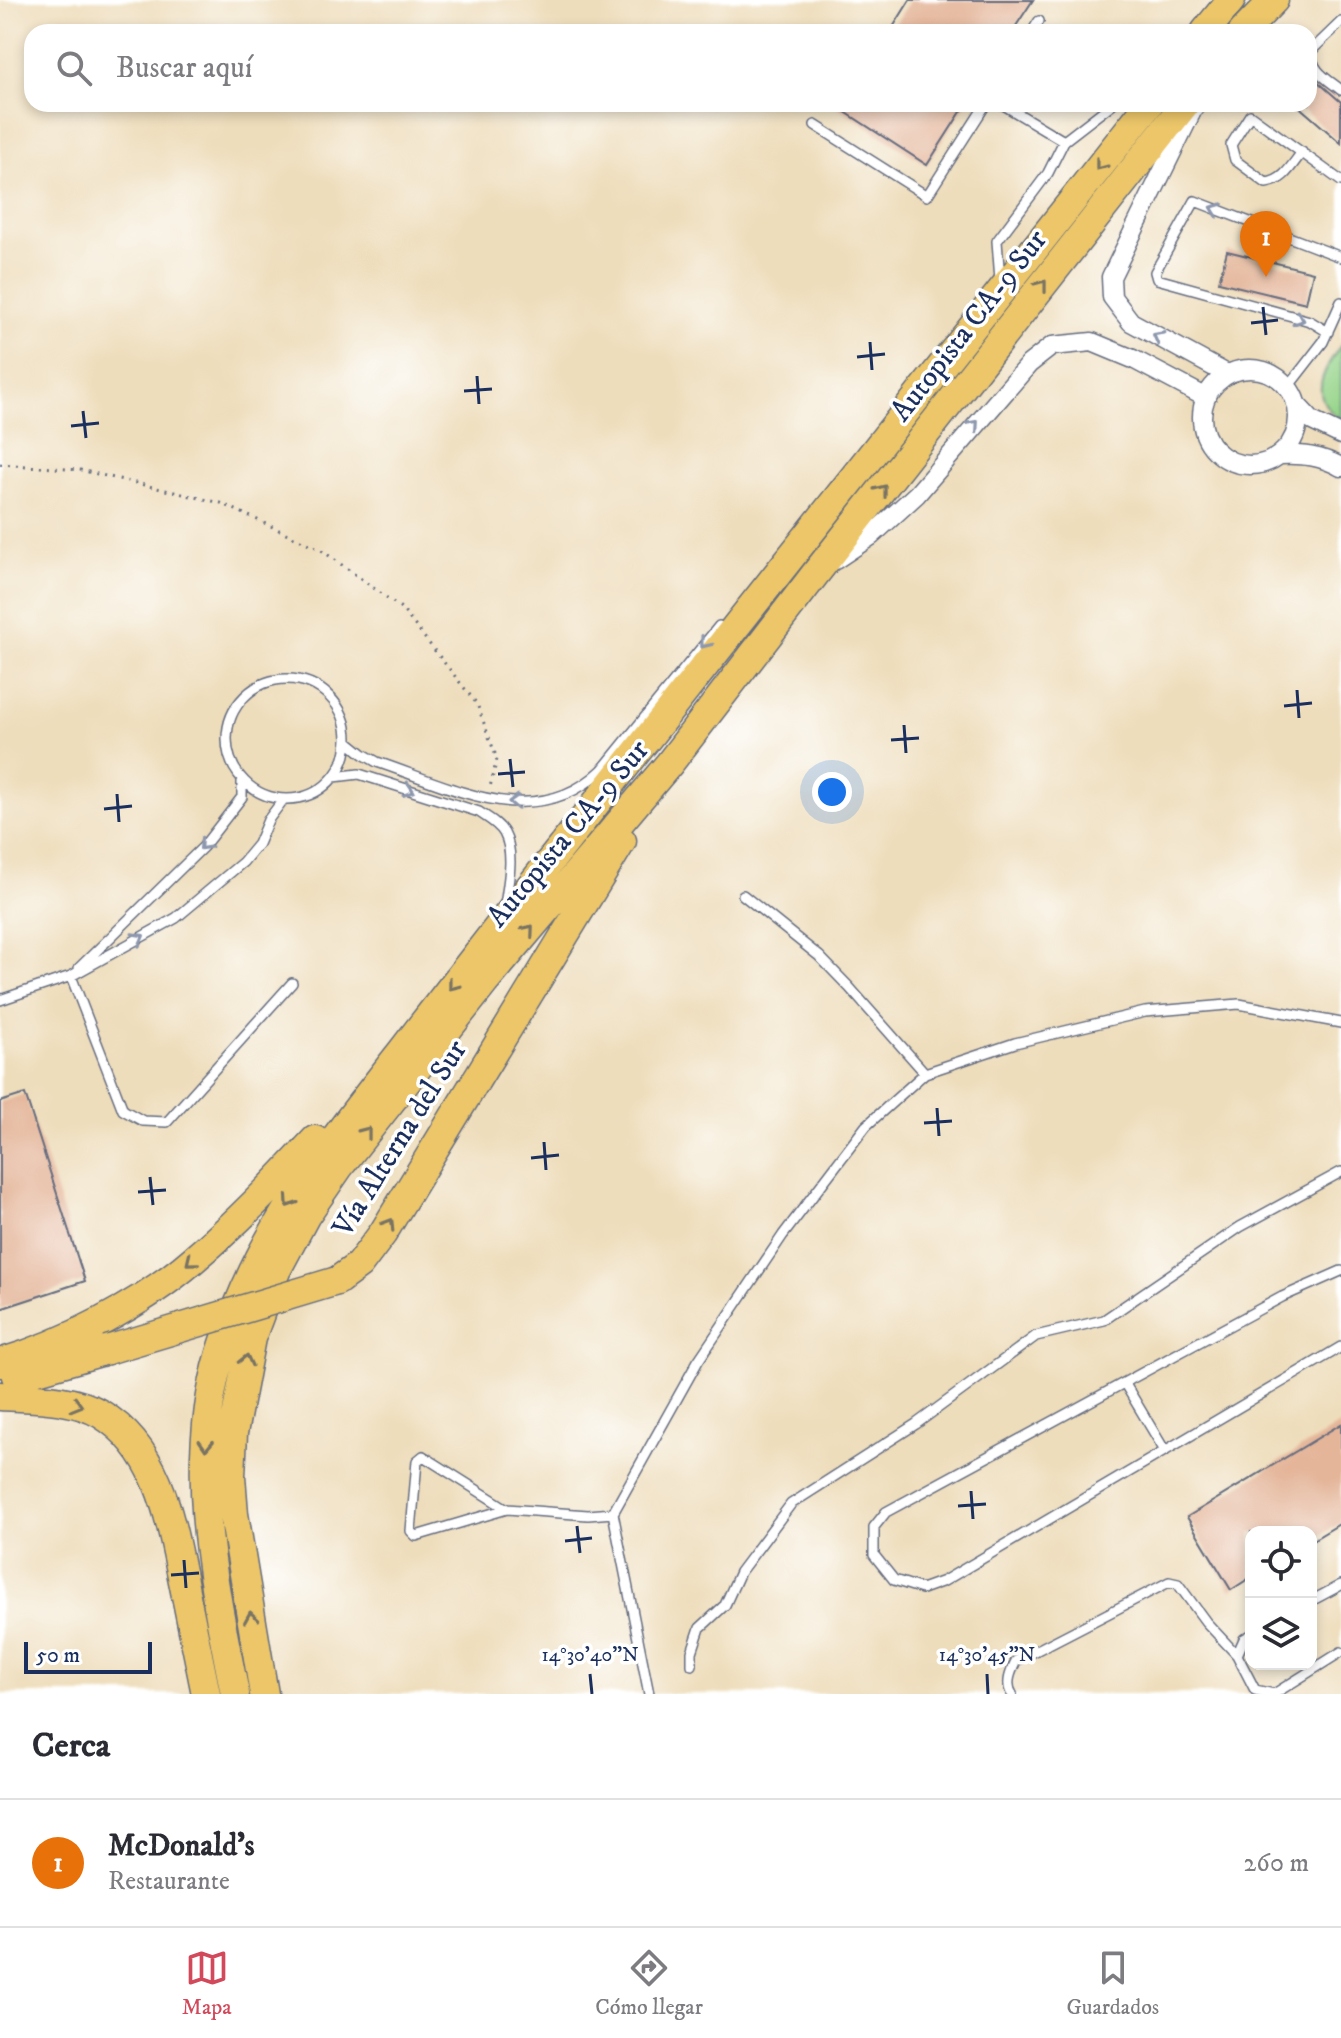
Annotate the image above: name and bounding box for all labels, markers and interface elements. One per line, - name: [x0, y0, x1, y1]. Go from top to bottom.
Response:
- search box: [24, 24, 1317, 112]
- icon: search: [52, 46, 96, 90]
- text: Buscar aquí: [116, 50, 253, 87]
- one-way arrow: [1096, 156, 1110, 171]
- one-way arrow: [1210, 202, 1224, 219]
- pin: 1: [1240, 211, 1292, 277]
- street label: Autopista CA-9 Sur: [883, 223, 1056, 429]
- one-way arrow: [1033, 279, 1047, 294]
- one-way arrow: [1292, 310, 1306, 326]
- one-way arrow: [1152, 331, 1167, 346]
- one-way arrow: [964, 420, 979, 435]
- one-way arrow: [872, 484, 886, 499]
- one-way arrow: [700, 634, 714, 649]
- street label: Autopista CA-9 Sur: [479, 733, 657, 935]
- your location: [812, 772, 852, 812]
- one-way arrow: [402, 781, 415, 797]
- one-way arrow: [507, 793, 520, 810]
- one-way arrow: [198, 836, 213, 850]
- one-way arrow: [519, 924, 534, 939]
- one-way arrow: [131, 933, 145, 948]
- one-way arrow: [449, 976, 463, 991]
- street label: Vía Alterna del Sur: [324, 1033, 476, 1245]
- one-way arrow: [357, 1126, 371, 1141]
- one-way arrow: [285, 1193, 300, 1207]
- one-way arrow: [379, 1218, 394, 1233]
- one-way arrow: [185, 1252, 200, 1266]
- one-way arrow: [237, 1353, 254, 1367]
- one-way arrow: [70, 1396, 83, 1412]
- one-way arrow: [198, 1439, 215, 1452]
- map controls: [1245, 1526, 1317, 1670]
- button: locate: [1245, 1526, 1317, 1598]
- button: layers: [1245, 1598, 1317, 1670]
- one-way arrow: [244, 1610, 261, 1624]
- scale bar: [24, 1638, 152, 1674]
- text: 50 m: [36, 1642, 80, 1669]
- text: 14°30'40"N: [541, 1643, 639, 1668]
- text: 14°30'45"N: [939, 1643, 1035, 1668]
- text: Cerca: [32, 1725, 110, 1767]
- text: McDonald's: [108, 1828, 255, 1865]
- text: 1: [53, 1847, 63, 1880]
- text: 260 m: [1244, 1847, 1309, 1880]
- text: Restaurante: [108, 1865, 230, 1898]
- tab: Mapa: [182, 1946, 232, 2021]
- tab: Cómo llegar: [595, 1946, 703, 2021]
- tab: Guardados: [1066, 1946, 1159, 2021]

